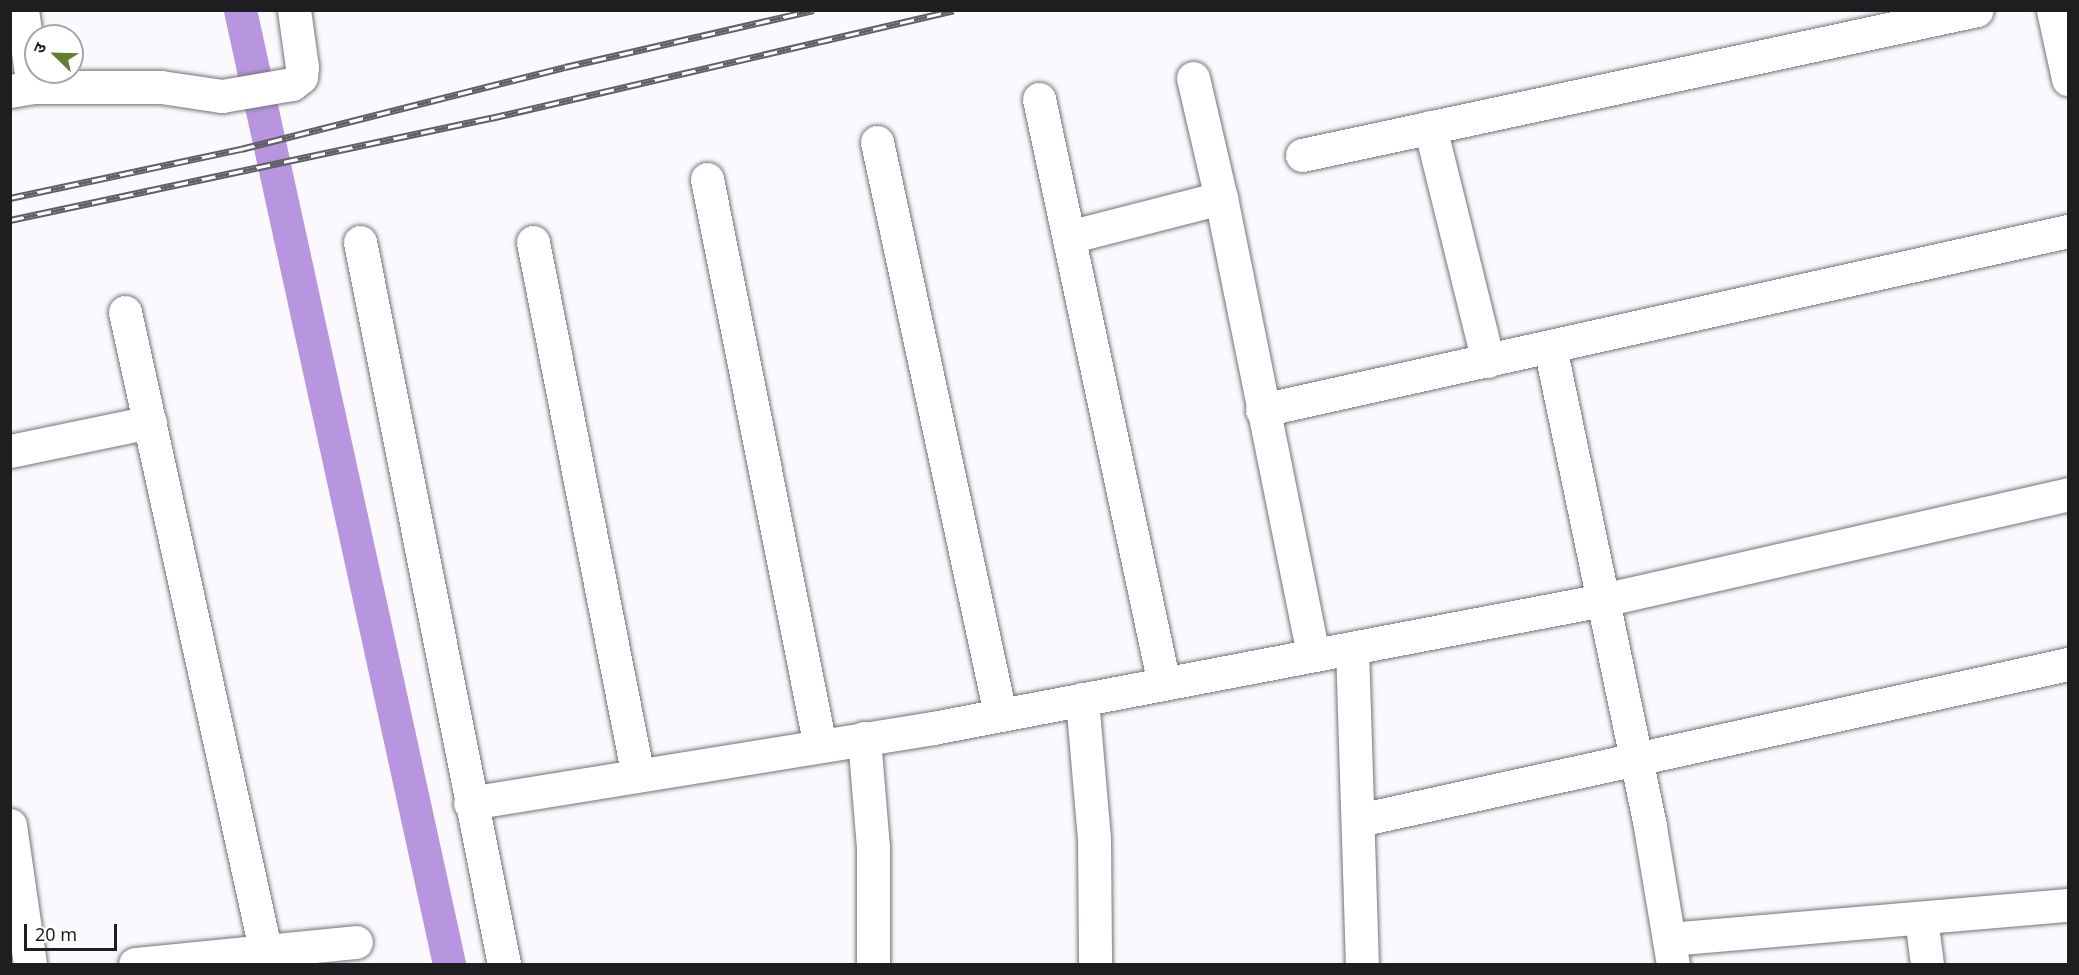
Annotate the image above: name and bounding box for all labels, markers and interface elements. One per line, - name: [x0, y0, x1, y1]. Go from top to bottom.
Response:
- north arrow: [24, 24, 84, 84]
- text: उ: [27, 39, 51, 56]
- scale bar: [27, 912, 120, 950]
- text: 20 m: [35, 922, 77, 946]

